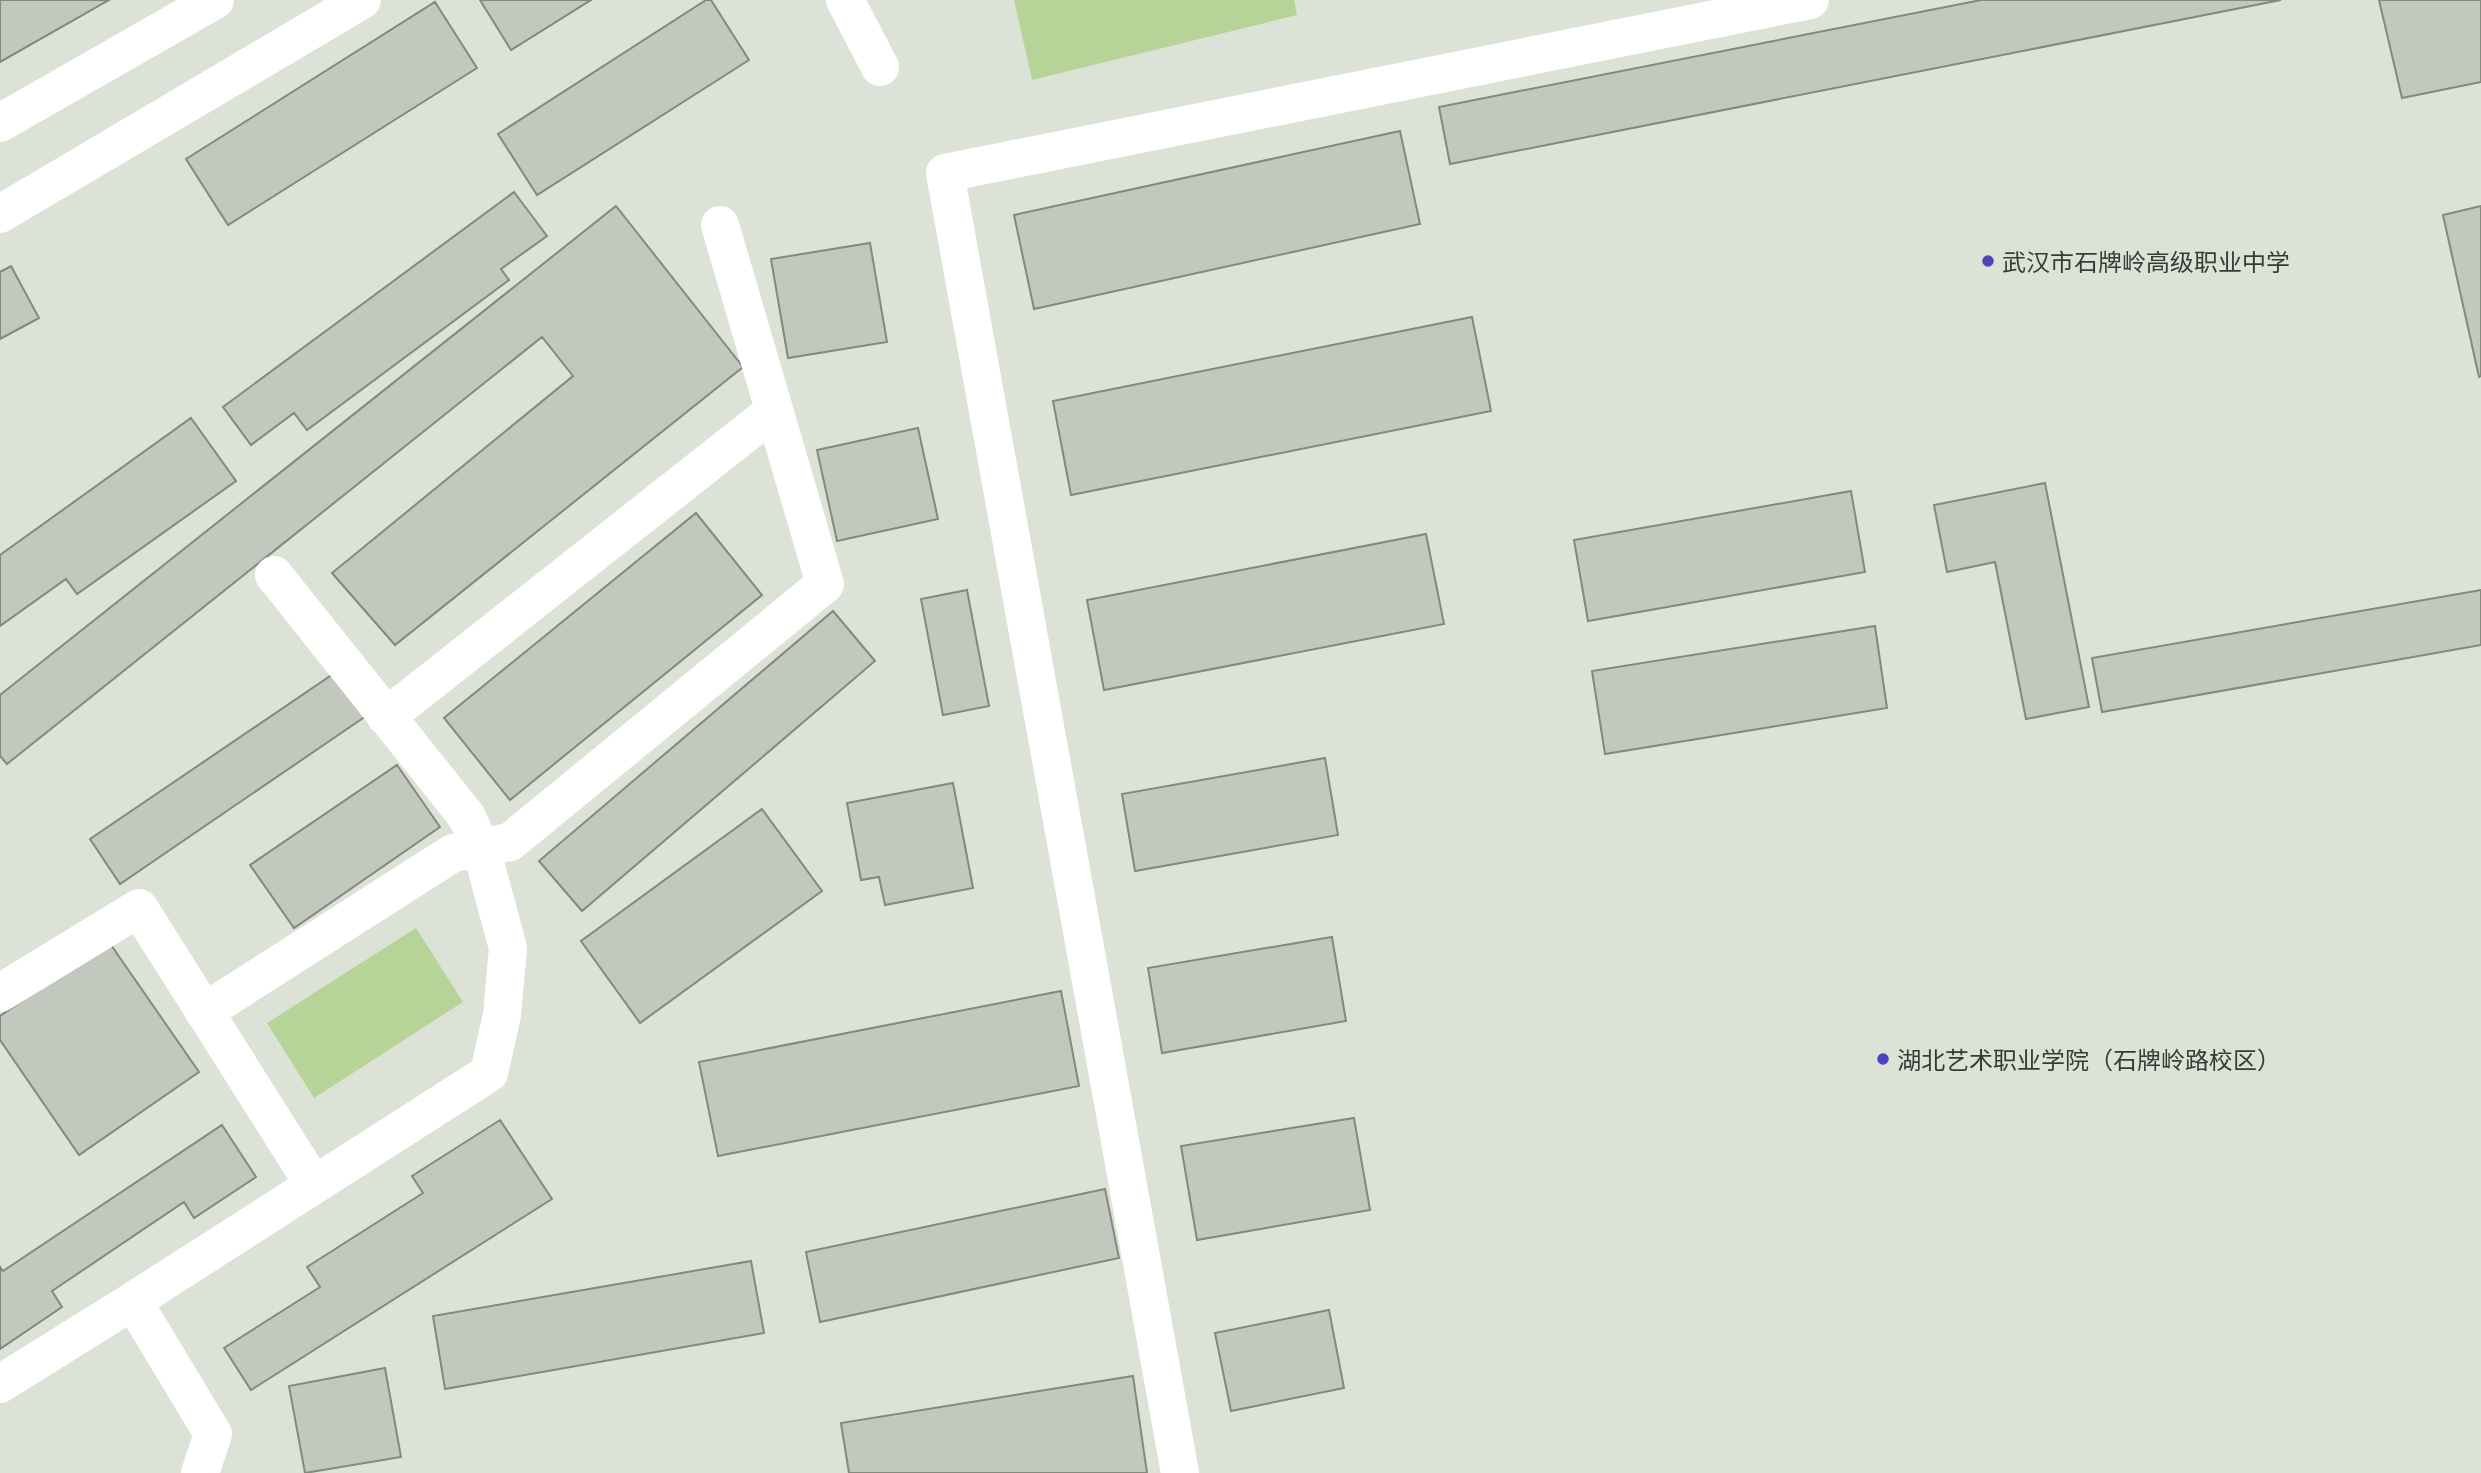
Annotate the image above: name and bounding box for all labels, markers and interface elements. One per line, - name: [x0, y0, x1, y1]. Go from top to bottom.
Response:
- place label: 武汉市石牌岭高级职业中学: [2002, 247, 2290, 276]
- marker: 武汉市石牌岭高级职业中学: [1980, 253, 1996, 269]
- place label: 湖北艺术职业学院（石牌岭路校区）: [1897, 1045, 2281, 1074]
- marker: 湖北艺术职业学院（石牌岭路校区）: [1875, 1051, 1891, 1067]

